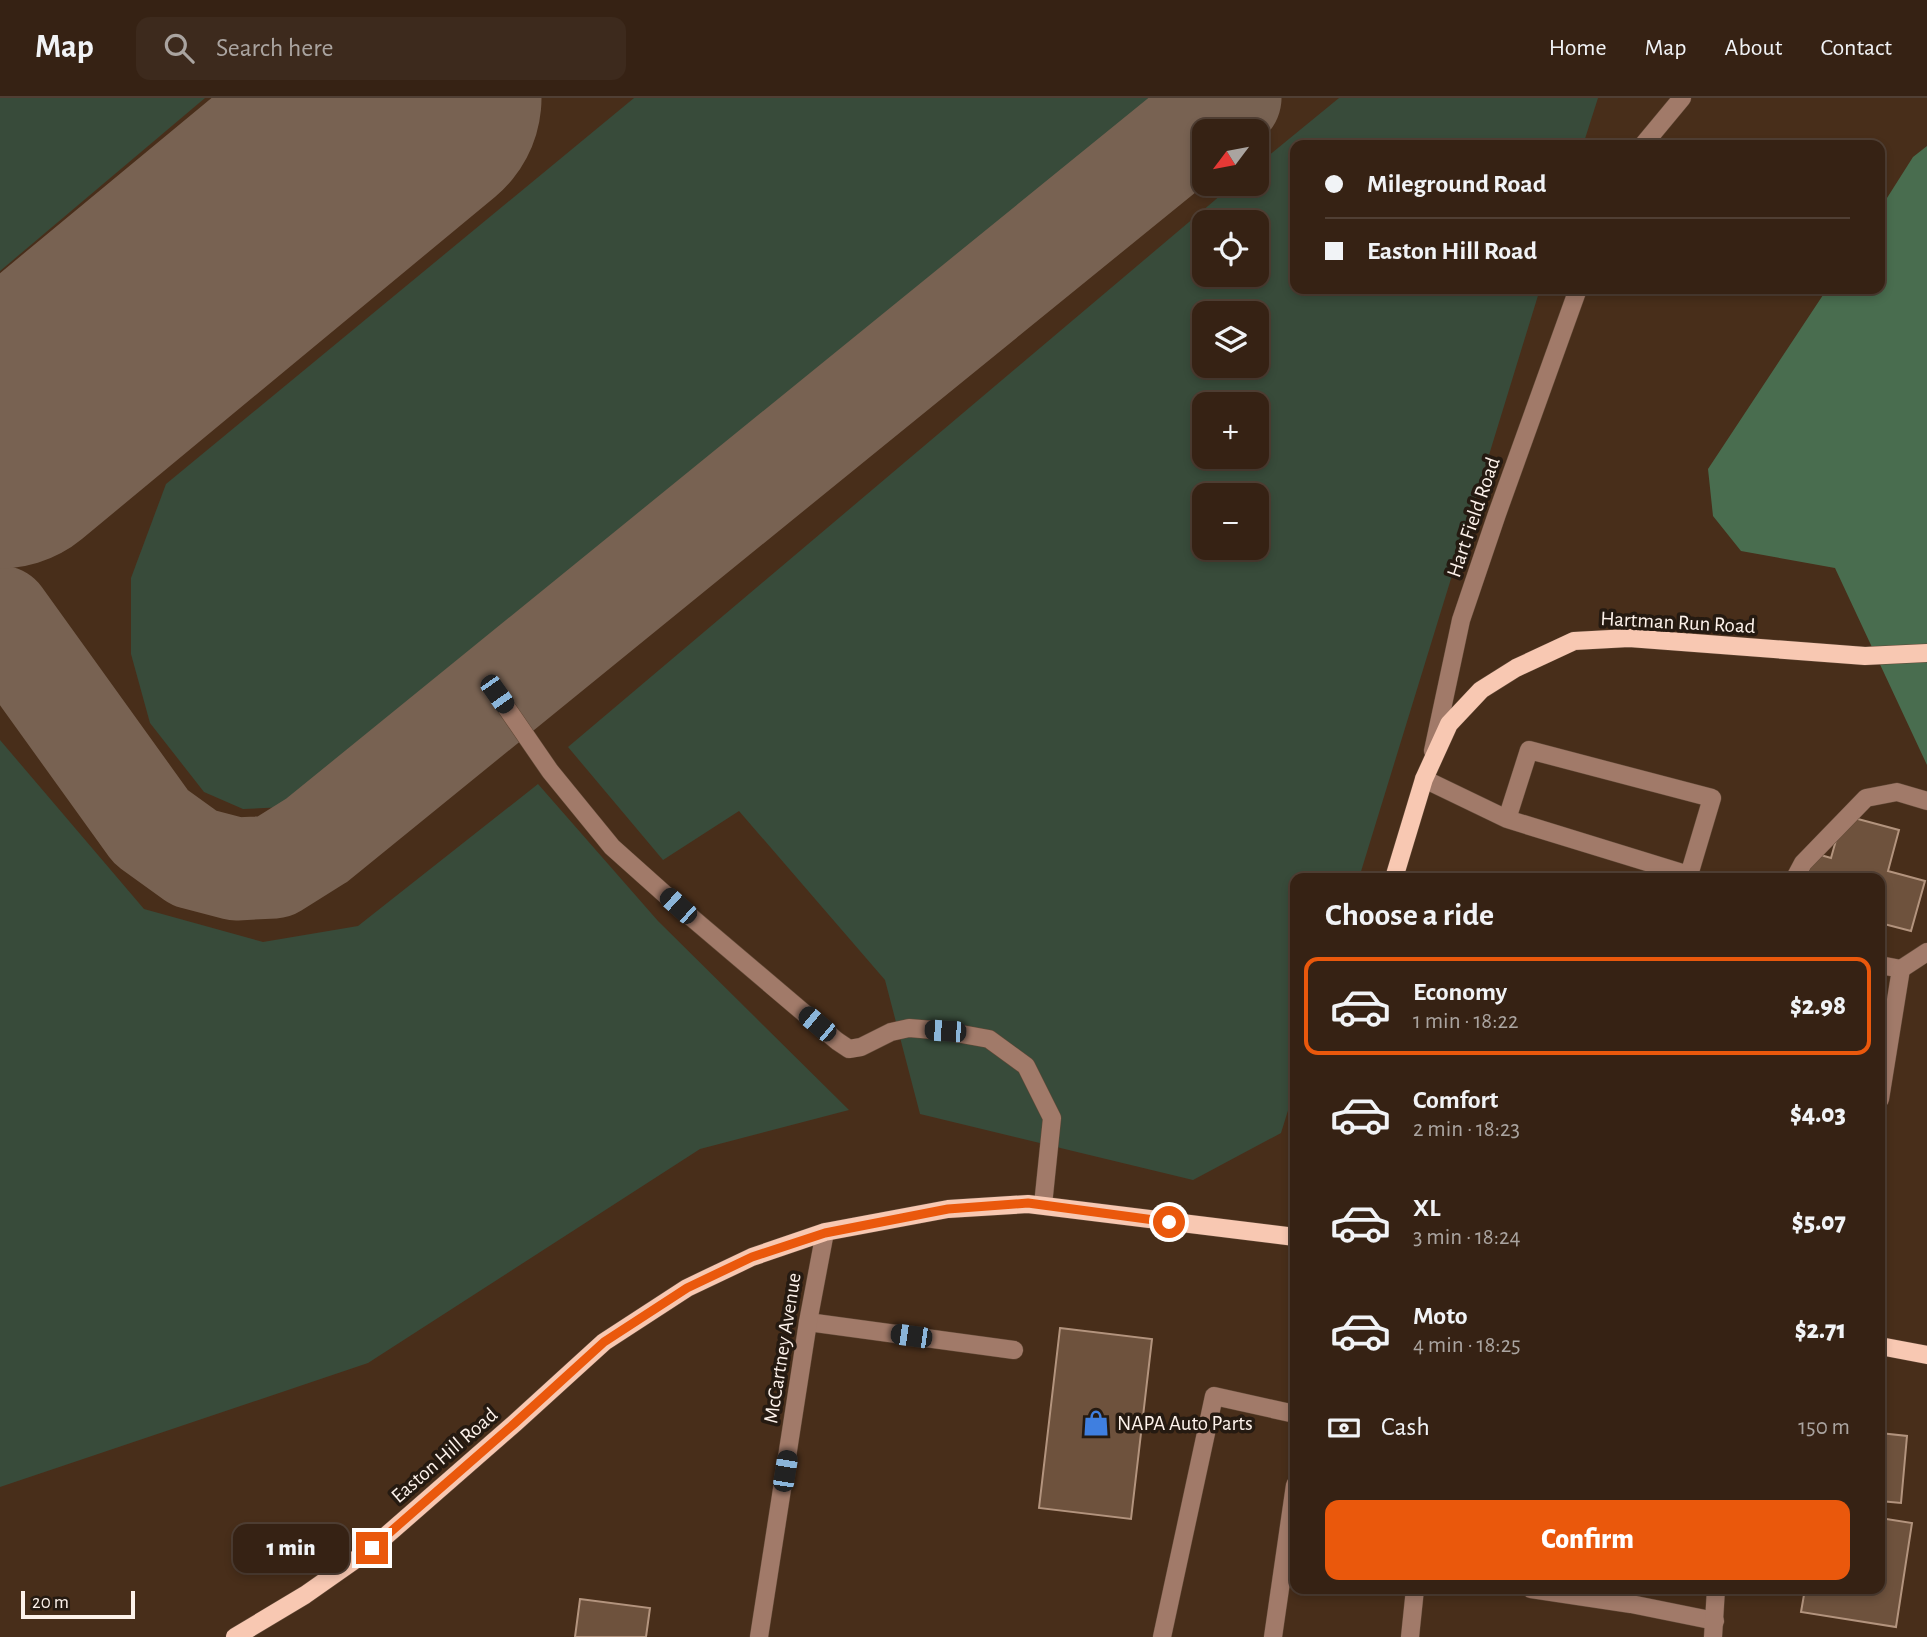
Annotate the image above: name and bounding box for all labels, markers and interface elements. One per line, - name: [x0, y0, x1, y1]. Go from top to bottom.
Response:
- search box: [136, 17, 626, 80]
- icon: search: [160, 29, 198, 67]
- text: Map: [35, 31, 94, 64]
- text: Search here: [216, 35, 334, 61]
- text: Home: [1549, 36, 1607, 60]
- text: Map: [1645, 36, 1687, 60]
- text: About: [1725, 36, 1782, 60]
- text: Contact: [1820, 36, 1892, 60]
- north arrow: [1192, 119, 1269, 196]
- map controls: [1192, 119, 1269, 560]
- text: Mileground Road: [1367, 171, 1547, 197]
- button: locate: [1192, 210, 1269, 287]
- text: Easton Hill Road: [1367, 238, 1537, 264]
- button: layers: [1192, 301, 1269, 378]
- button: +: [1192, 392, 1269, 469]
- street label: Hart Field Road: [1443, 454, 1504, 580]
- button: −: [1192, 483, 1269, 560]
- street label: Hartman Run Road: [1600, 608, 1756, 637]
- car: [477, 671, 518, 717]
- car: [656, 884, 701, 928]
- text: Choose a ride: [1325, 899, 1494, 931]
- icon: car: [1329, 975, 1392, 1038]
- text: Economy: [1413, 979, 1507, 1005]
- text: $2.98: [1790, 993, 1846, 1019]
- car: [795, 1002, 840, 1046]
- text: 1 min · 18:22: [1413, 1010, 1518, 1033]
- car: [924, 1019, 967, 1043]
- icon: car: [1329, 1083, 1392, 1146]
- text: Comfort: [1413, 1087, 1498, 1113]
- text: $4.03: [1790, 1101, 1846, 1127]
- text: 2 min · 18:23: [1413, 1118, 1520, 1141]
- icon: car: [1329, 1191, 1392, 1254]
- text: XL: [1413, 1195, 1440, 1221]
- route start: [1153, 1206, 1185, 1238]
- text: $5.07: [1792, 1209, 1846, 1235]
- text: 3 min · 18:24: [1413, 1226, 1521, 1249]
- street label: McCartney Avenue: [760, 1271, 805, 1425]
- icon: car: [1329, 1299, 1392, 1362]
- text: Moto: [1413, 1303, 1468, 1329]
- text: $2.71: [1795, 1317, 1846, 1343]
- car: [889, 1323, 934, 1349]
- text: 4 min · 18:25: [1413, 1334, 1521, 1357]
- street label: Easton Hill Road: [387, 1404, 502, 1507]
- shop icon: NAPA Auto Parts: [1081, 1408, 1111, 1438]
- icon: cash: [1325, 1409, 1363, 1447]
- place label: NAPA Auto Parts: [1117, 1413, 1253, 1434]
- text: Cash: [1381, 1414, 1430, 1440]
- text: 150 m: [1798, 1416, 1850, 1439]
- car: [772, 1449, 799, 1493]
- button: Confirm: [1325, 1500, 1850, 1580]
- callout: 1 min: [232, 1524, 348, 1572]
- route end: [356, 1532, 388, 1564]
- text: 1 min: [267, 1537, 315, 1560]
- scale bar: [21, 1588, 135, 1620]
- text: 20 m: [32, 1593, 69, 1612]

